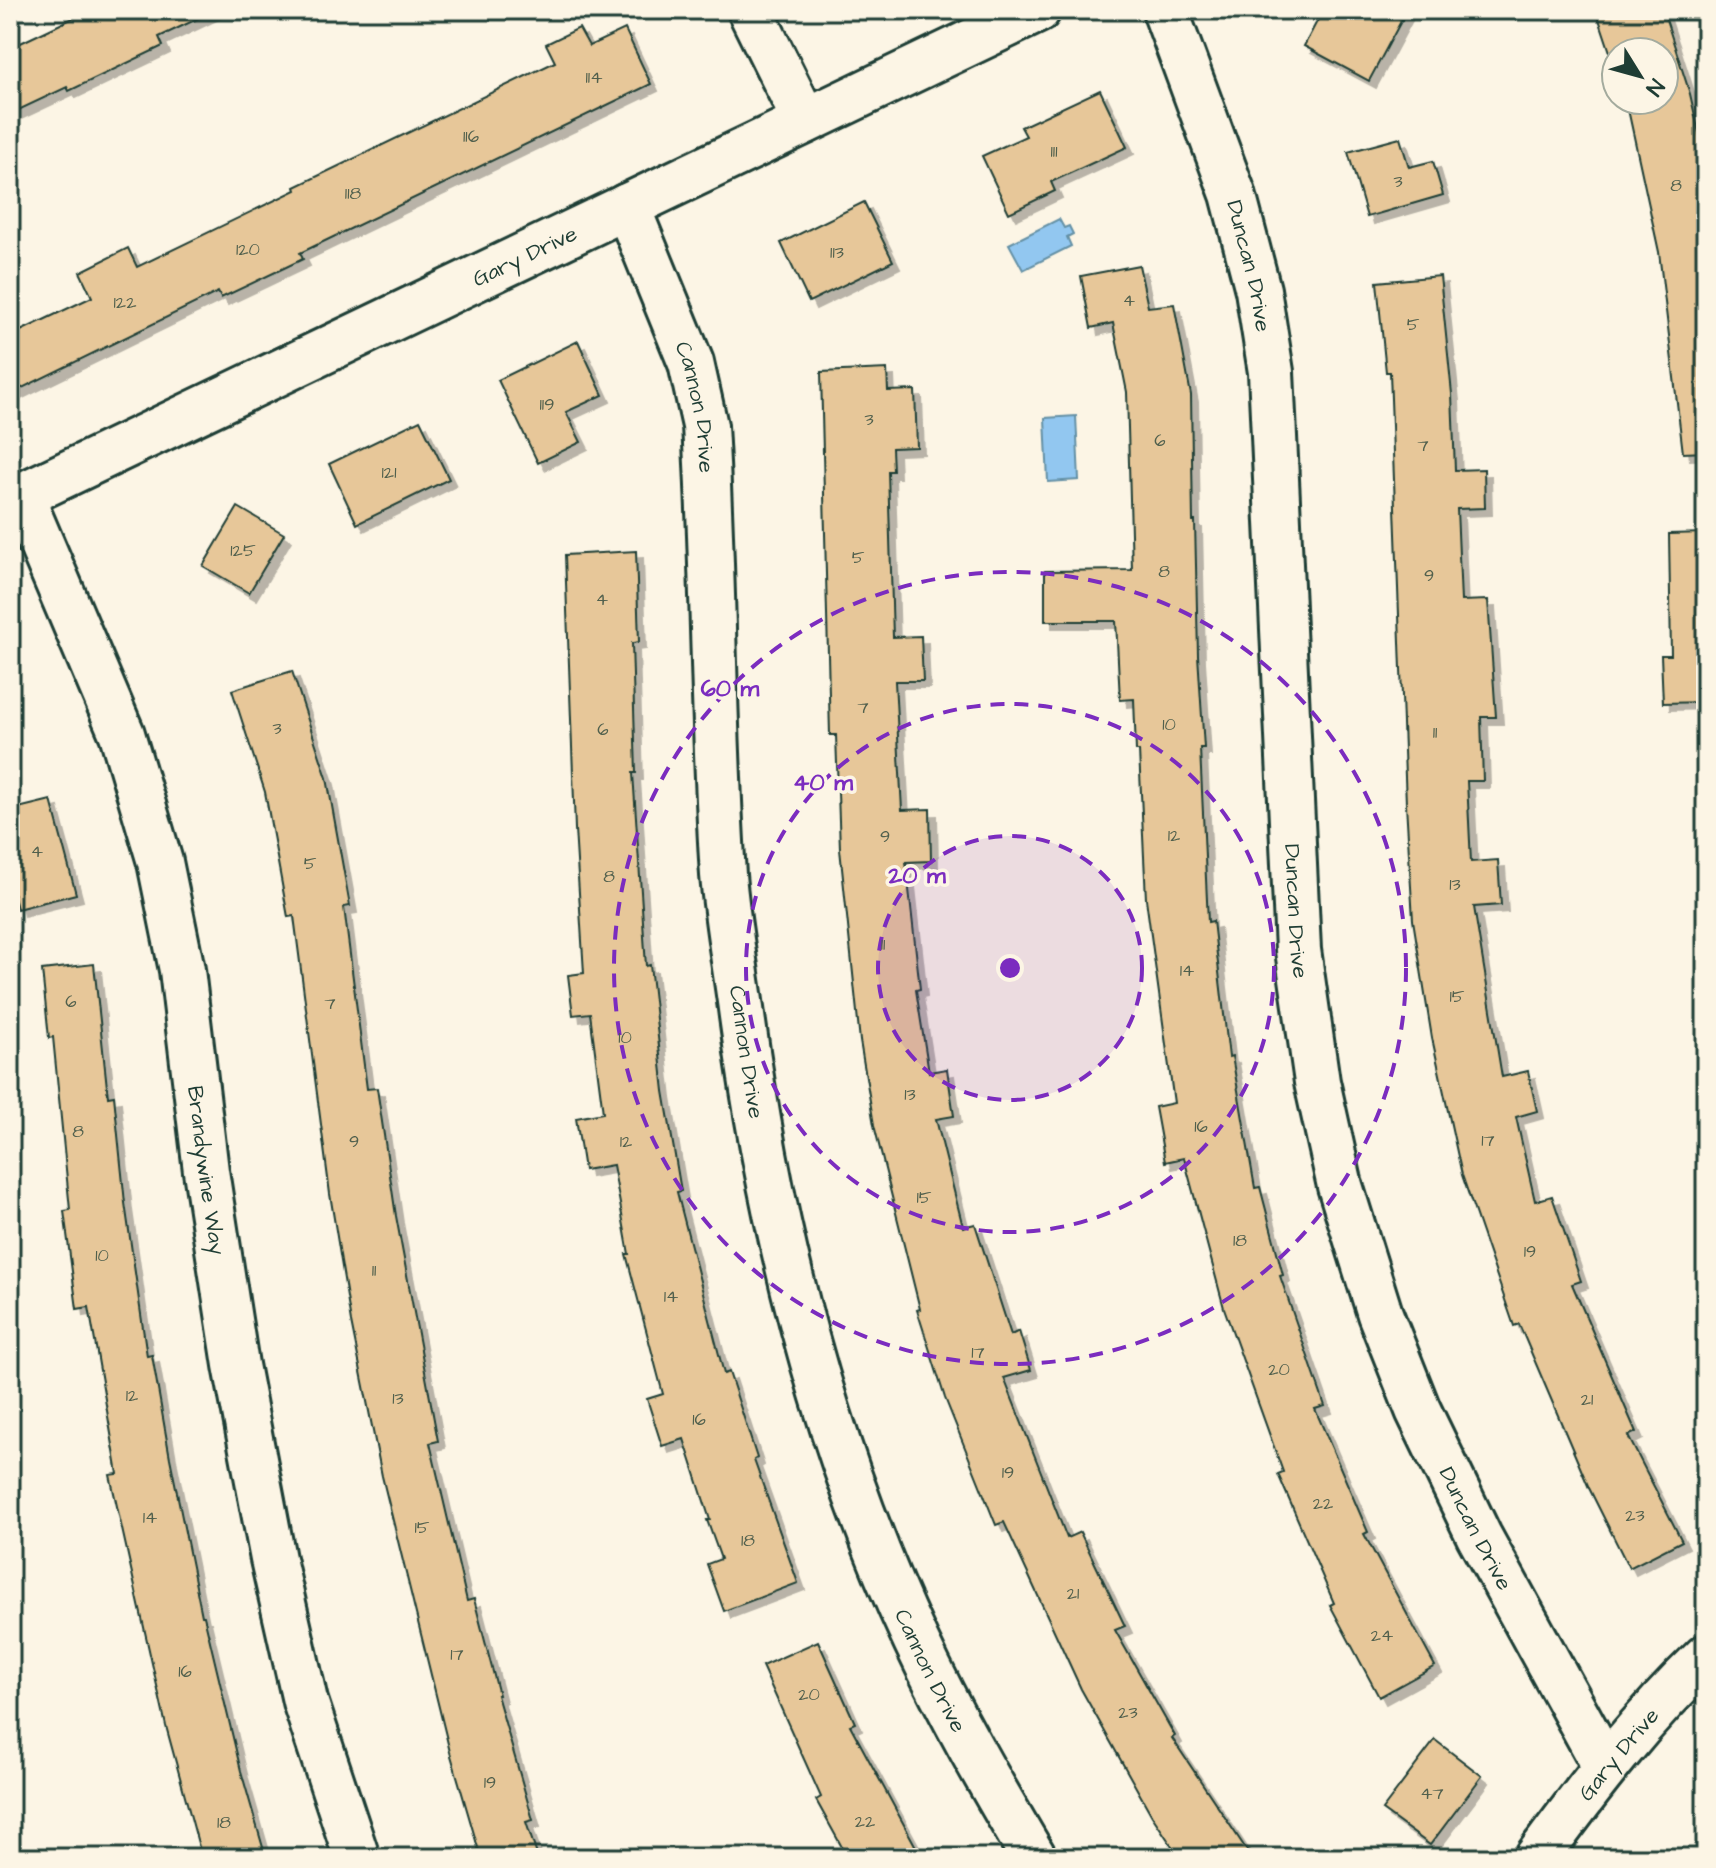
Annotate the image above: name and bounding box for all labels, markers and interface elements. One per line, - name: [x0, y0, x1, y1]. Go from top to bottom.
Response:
- north arrow: [1600, 36, 1680, 116]
- house number: 114: [586, 65, 602, 90]
- text: N: [1638, 72, 1671, 102]
- house number: 116: [463, 124, 479, 149]
- house number: 111: [1051, 139, 1057, 164]
- house number: 3: [1393, 169, 1403, 194]
- house number: 8: [1670, 173, 1682, 198]
- house number: 118: [345, 181, 361, 206]
- street label: Duncan Drive: [1218, 197, 1278, 334]
- street label: Gary Drive: [468, 218, 583, 295]
- house number: 120: [236, 237, 260, 262]
- house number: 113: [830, 240, 844, 265]
- house number: 4: [1123, 288, 1135, 313]
- house number: 122: [114, 290, 137, 315]
- house number: 5: [1407, 312, 1420, 337]
- street label: Cannon Drive: [667, 337, 722, 474]
- house number: 119: [540, 392, 554, 417]
- house number: 3: [864, 407, 874, 432]
- house number: 6: [1154, 428, 1166, 453]
- house number: 7: [1417, 433, 1429, 458]
- house number: 121: [382, 460, 396, 485]
- house number: 125: [230, 538, 256, 563]
- house number: 5: [852, 545, 865, 570]
- house number: 8: [1158, 559, 1170, 584]
- house number: 9: [1424, 563, 1434, 588]
- house number: 4: [596, 587, 608, 612]
- text: 60 m: [701, 672, 760, 706]
- house number: 7: [857, 695, 869, 720]
- house number: 10: [1162, 712, 1176, 737]
- house number: 3: [272, 716, 282, 741]
- house number: 6: [597, 717, 609, 742]
- house number: 11: [1433, 720, 1437, 745]
- text: 40 m: [793, 766, 853, 800]
- house number: 12: [1168, 823, 1181, 848]
- house number: 9: [880, 824, 890, 849]
- house number: 4: [31, 839, 43, 864]
- street label: Duncan Drive: [1276, 843, 1316, 980]
- house number: 5: [304, 851, 317, 876]
- text: 20 m: [887, 859, 946, 893]
- house number: 8: [603, 864, 615, 889]
- house number: 13: [1449, 872, 1461, 897]
- house number: 11: [881, 932, 885, 957]
- centre of rings: [996, 954, 1024, 982]
- house number: 14: [1180, 958, 1194, 983]
- street label: Cannon Drive: [721, 984, 771, 1121]
- house number: 15: [1449, 984, 1465, 1009]
- house number: 6: [65, 989, 77, 1014]
- house number: 7: [324, 991, 336, 1016]
- house number: 10: [618, 1025, 632, 1050]
- house number: 13: [904, 1082, 916, 1107]
- street label: Brandywine Way: [179, 1084, 233, 1257]
- house number: 16: [1194, 1114, 1208, 1139]
- house number: 8: [72, 1119, 84, 1144]
- house number: 17: [1481, 1128, 1495, 1153]
- house number: 9: [349, 1129, 359, 1154]
- house number: 12: [620, 1129, 633, 1154]
- house number: 15: [916, 1185, 932, 1210]
- house number: 18: [1233, 1228, 1247, 1253]
- house number: 19: [1524, 1239, 1536, 1264]
- house number: 10: [95, 1243, 109, 1268]
- house number: 11: [372, 1258, 376, 1283]
- house number: 14: [664, 1284, 678, 1309]
- house number: 17: [971, 1340, 985, 1365]
- house number: 20: [1268, 1357, 1290, 1382]
- house number: 12: [126, 1383, 139, 1408]
- house number: 13: [392, 1386, 404, 1411]
- house number: 21: [1581, 1387, 1593, 1412]
- house number: 16: [692, 1407, 706, 1432]
- house number: 19: [1002, 1460, 1014, 1485]
- street label: Duncan Drive: [1431, 1462, 1520, 1596]
- house number: 22: [1313, 1491, 1334, 1516]
- house number: 23: [1625, 1503, 1645, 1528]
- house number: 14: [143, 1505, 157, 1530]
- house number: 15: [414, 1515, 430, 1540]
- house number: 18: [741, 1528, 755, 1553]
- house number: 21: [1067, 1581, 1079, 1606]
- street label: Cannon Drive: [886, 1604, 973, 1738]
- house number: 24: [1371, 1623, 1393, 1648]
- house number: 17: [450, 1642, 464, 1667]
- house number: 16: [178, 1659, 192, 1684]
- house number: 20: [798, 1682, 820, 1707]
- house number: 23: [1118, 1700, 1138, 1725]
- street label: Gary Drive: [1571, 1701, 1667, 1808]
- house number: 19: [484, 1770, 496, 1795]
- house number: 47: [1420, 1781, 1444, 1806]
- house number: 22: [855, 1809, 876, 1834]
- house number: 18: [217, 1810, 231, 1835]

